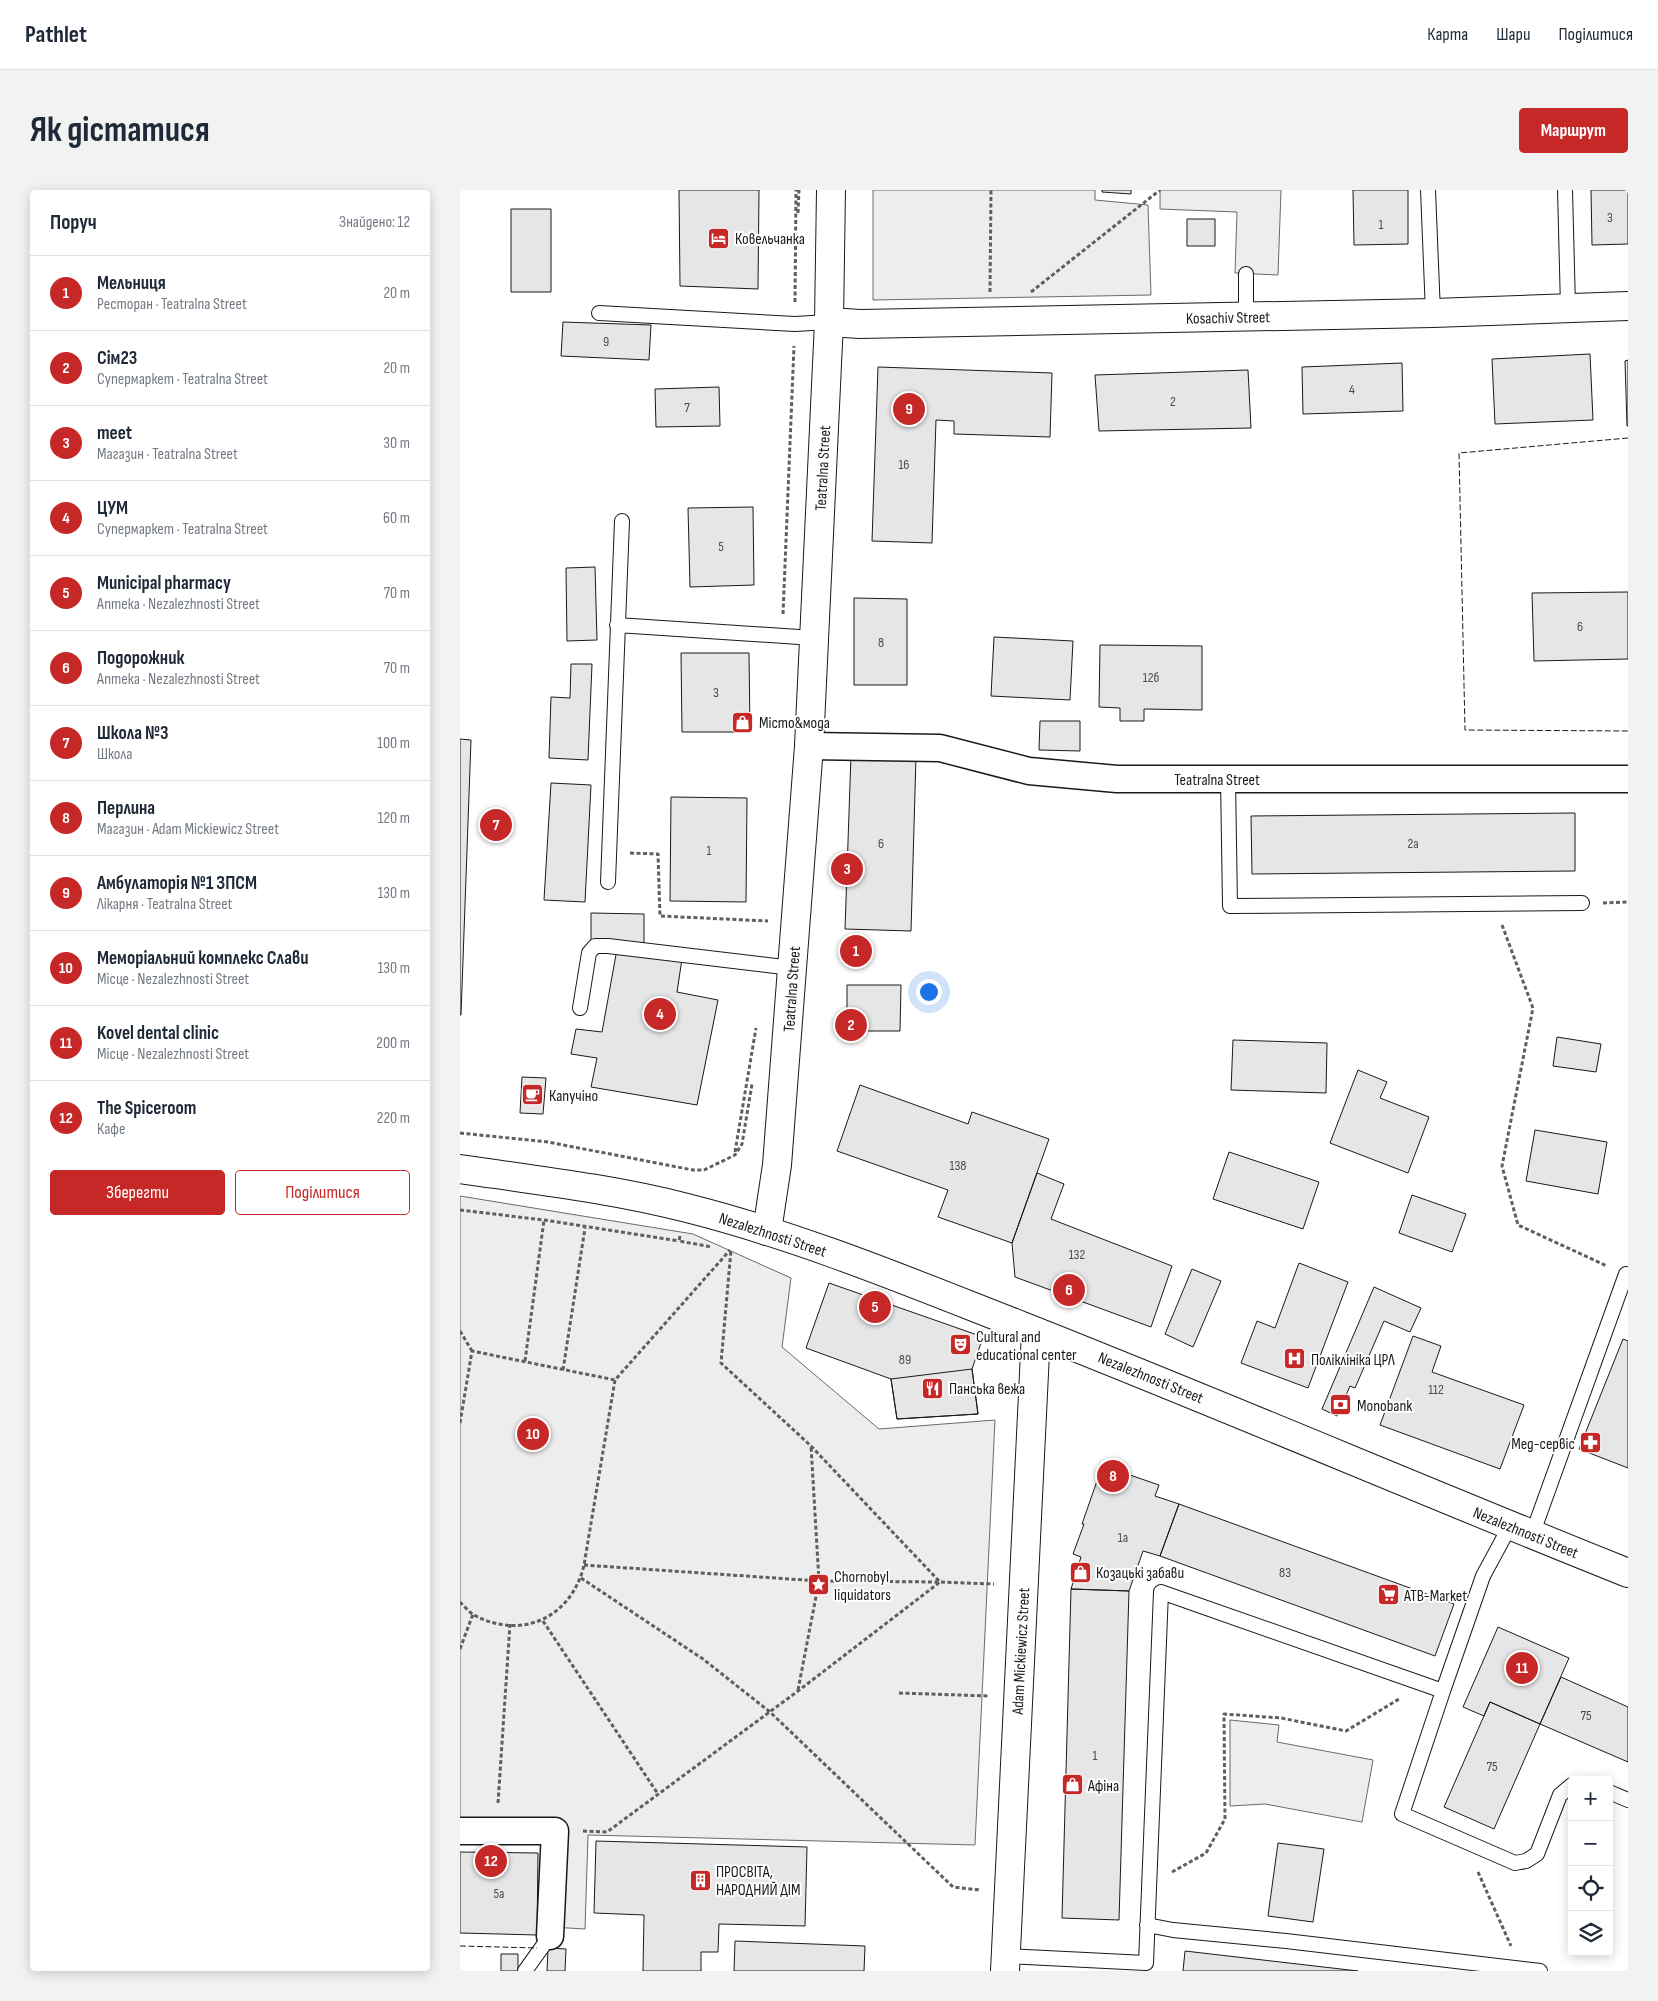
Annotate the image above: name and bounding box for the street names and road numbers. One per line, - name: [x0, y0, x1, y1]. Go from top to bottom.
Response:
- street label: Kosachiv Street: [1186, 308, 1270, 329]
- street label: Teatralna Street: [812, 425, 835, 511]
- street label: Teatralna Street: [1174, 771, 1260, 790]
- street label: Teatralna Street: [780, 946, 805, 1033]
- street label: Nezalezhnosti Street: [716, 1209, 829, 1262]
- street label: Nezalezhnosti Street: [1095, 1349, 1206, 1408]
- street label: Nezalezhnosti Street: [1470, 1504, 1581, 1563]
- street label: Adam Mickiewicz Street: [1009, 1587, 1034, 1716]

